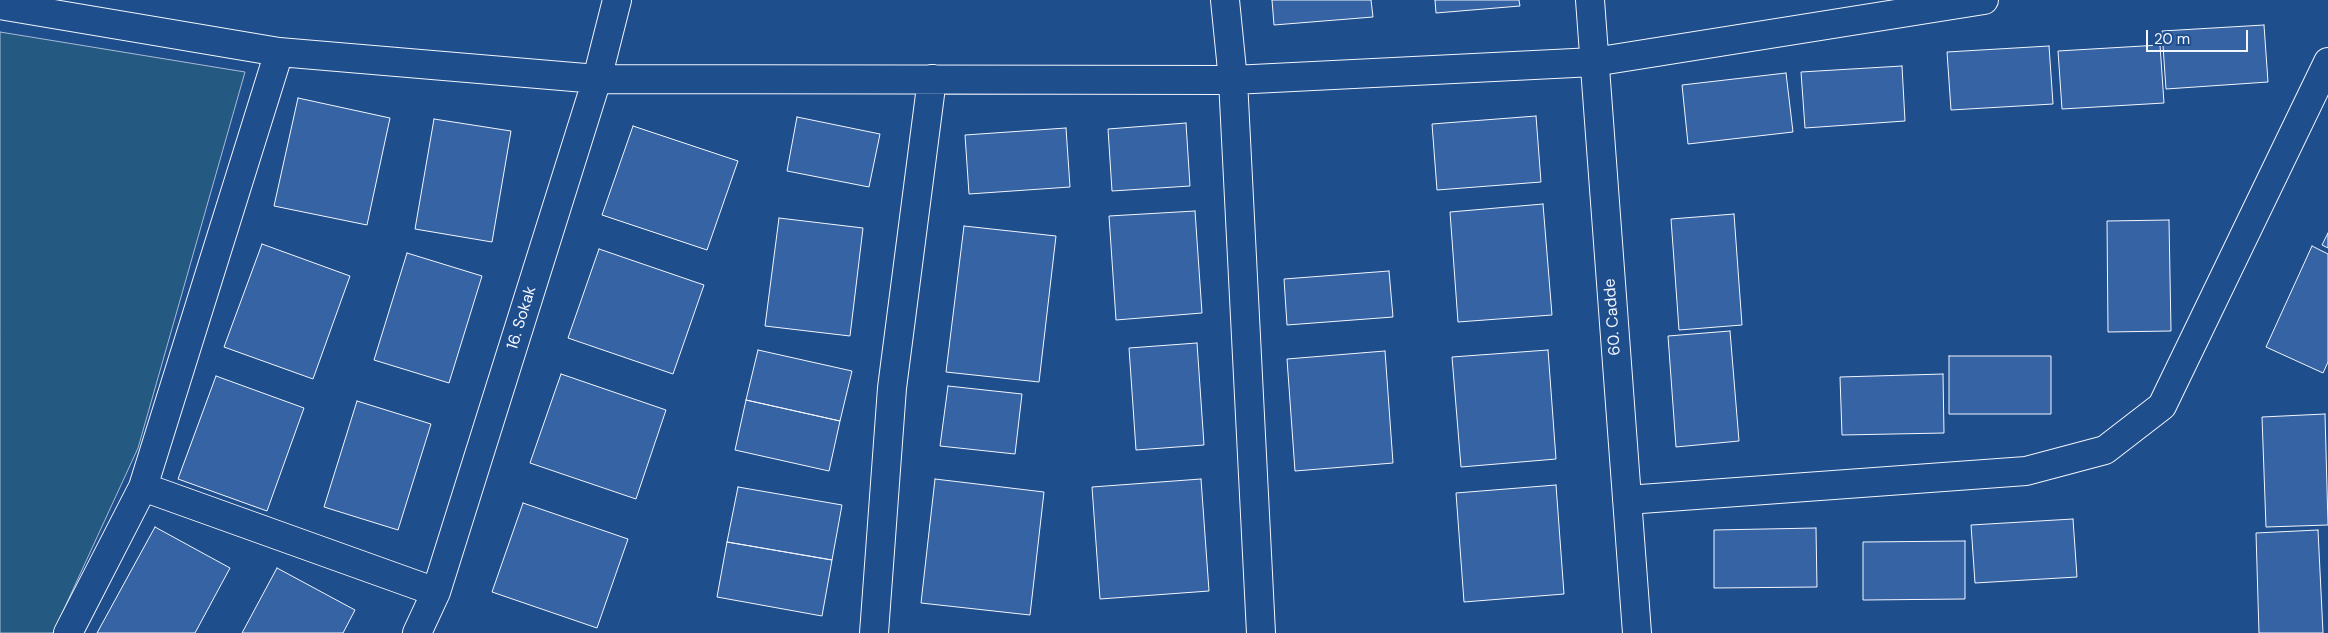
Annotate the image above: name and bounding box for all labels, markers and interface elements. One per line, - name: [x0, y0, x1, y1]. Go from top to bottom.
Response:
- scale bar: [2148, 20, 2250, 52]
- text: 20 m: [2154, 29, 2190, 49]
- street label: 60. Cadde: [1601, 278, 1625, 356]
- street label: 16. Sokak: [503, 284, 541, 352]

